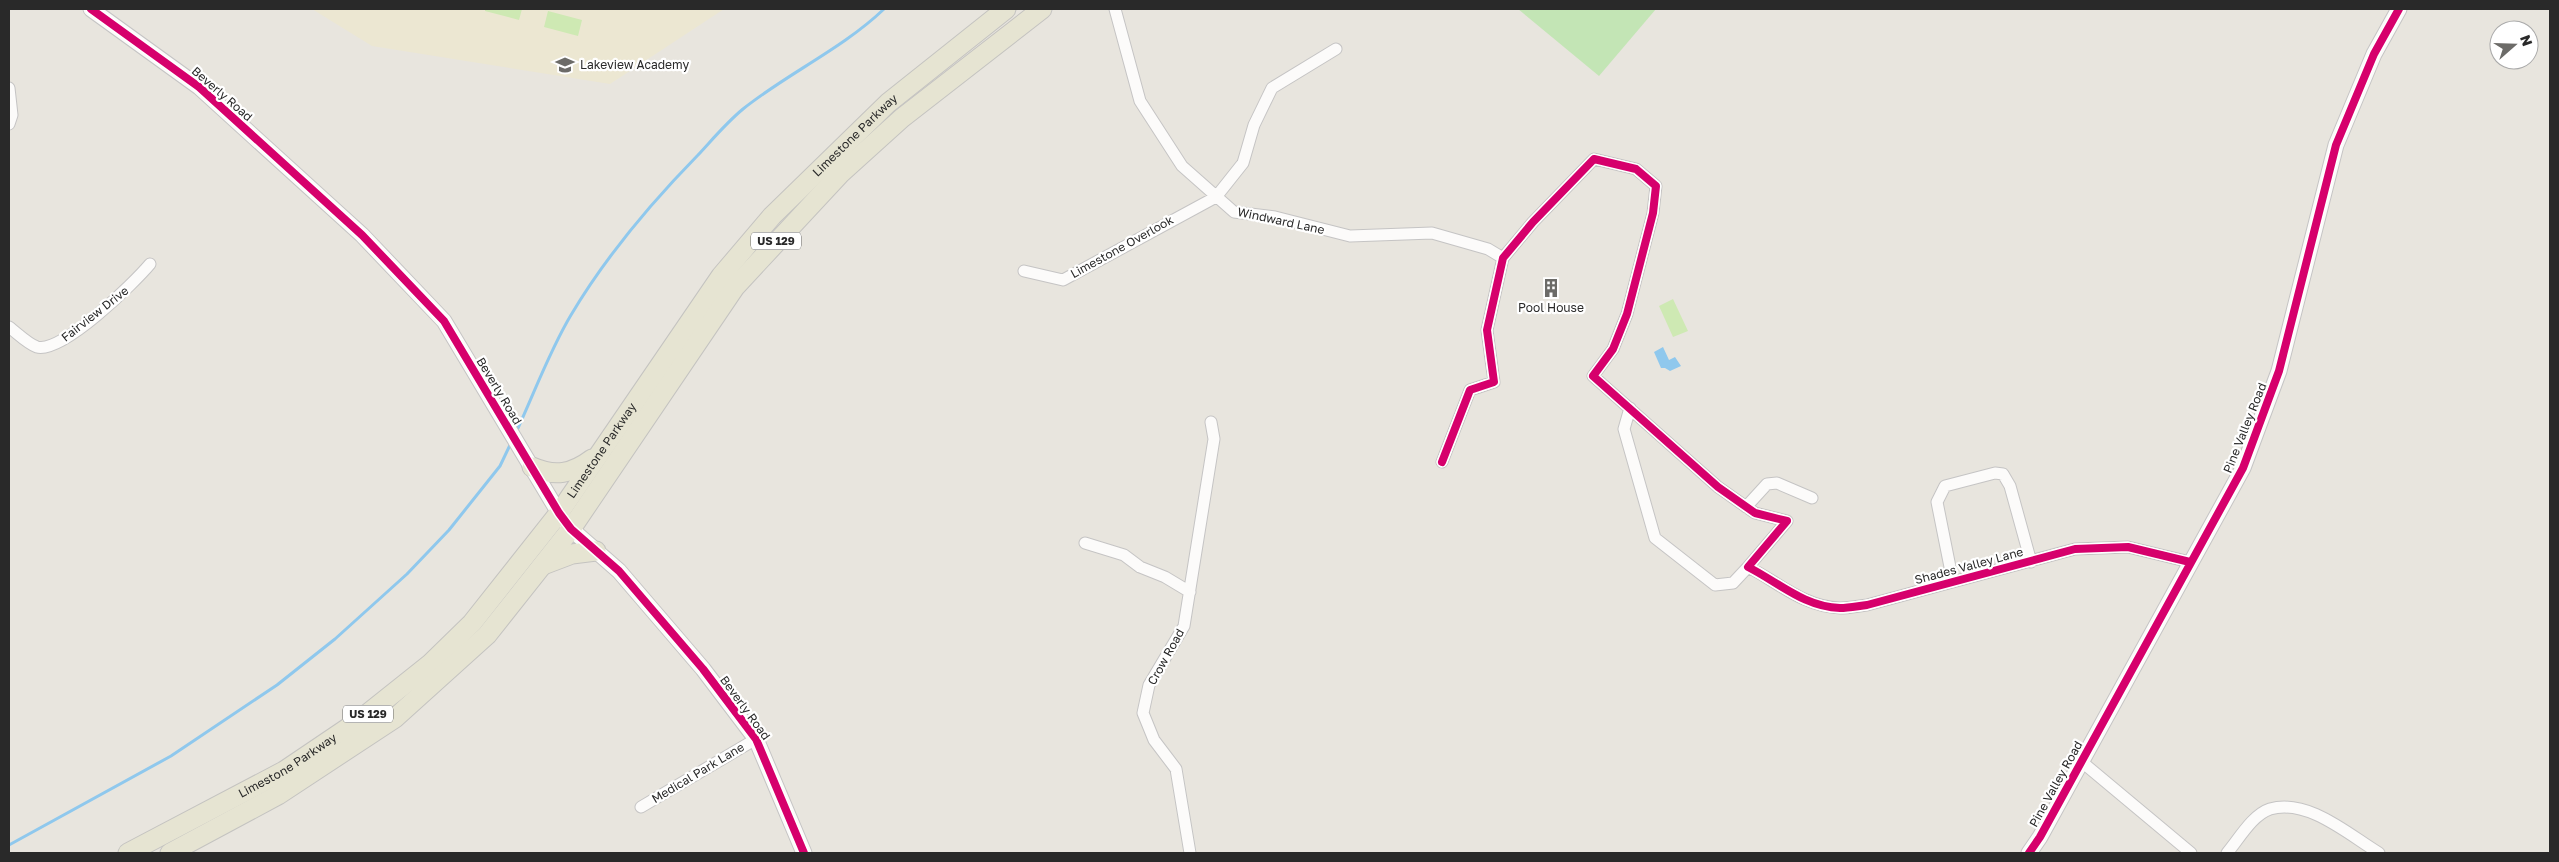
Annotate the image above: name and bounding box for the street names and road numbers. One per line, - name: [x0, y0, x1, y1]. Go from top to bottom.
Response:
- street label: Beverly Road: [189, 63, 256, 124]
- street label: Limestone Parkway: [809, 90, 900, 179]
- street label: Windward Lane: [1236, 204, 1326, 237]
- street label: Limestone Overlook: [1068, 212, 1176, 281]
- road number: US 129: [751, 232, 801, 250]
- street label: Fairview Drive: [58, 283, 131, 345]
- street label: Beverly Road: [474, 354, 525, 427]
- street label: Pine Valley Road: [2220, 381, 2269, 475]
- street label: Limestone Parkway: [563, 399, 639, 501]
- street label: Shades Valley Lane: [1913, 544, 2025, 587]
- street label: Crow Road: [1144, 626, 1187, 687]
- street label: Beverly Road: [717, 673, 774, 743]
- road number: US 129: [343, 706, 393, 722]
- street label: Limestone Parkway: [236, 730, 339, 801]
- street label: Pine Valley Road: [2026, 738, 2085, 829]
- street label: Medical Park Lane: [649, 739, 747, 806]

